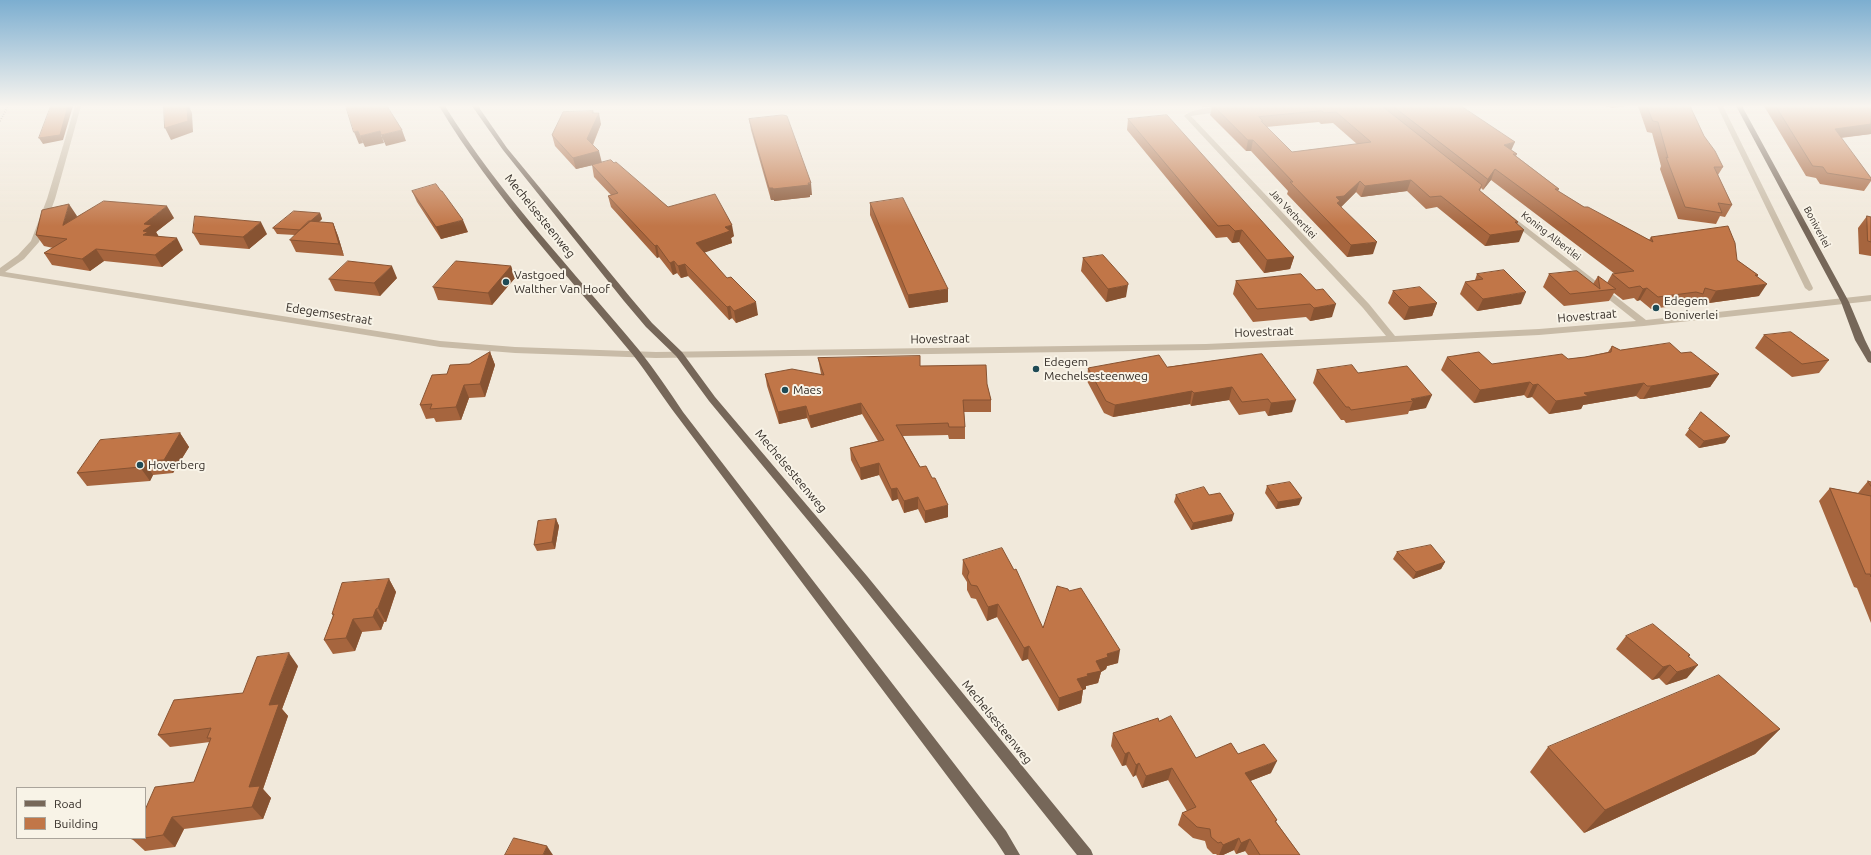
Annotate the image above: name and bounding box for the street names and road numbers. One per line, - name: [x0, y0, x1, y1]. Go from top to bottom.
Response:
- street label: Mechelsesteenweg: [502, 171, 578, 261]
- street label: Jan Verbertlei: [1267, 187, 1319, 241]
- street label: Boniverlei: [1801, 204, 1833, 250]
- street label: Koning Albertlei: [1519, 209, 1583, 263]
- street label: Edegemsestraat: [285, 300, 373, 328]
- street label: Hovestraat: [1557, 306, 1617, 326]
- street label: Hovestraat: [1234, 324, 1294, 340]
- street label: Hovestraat: [910, 331, 970, 347]
- street label: Mechelsesteenweg: [752, 427, 830, 515]
- street label: Mechelsesteenweg: [959, 677, 1035, 767]

